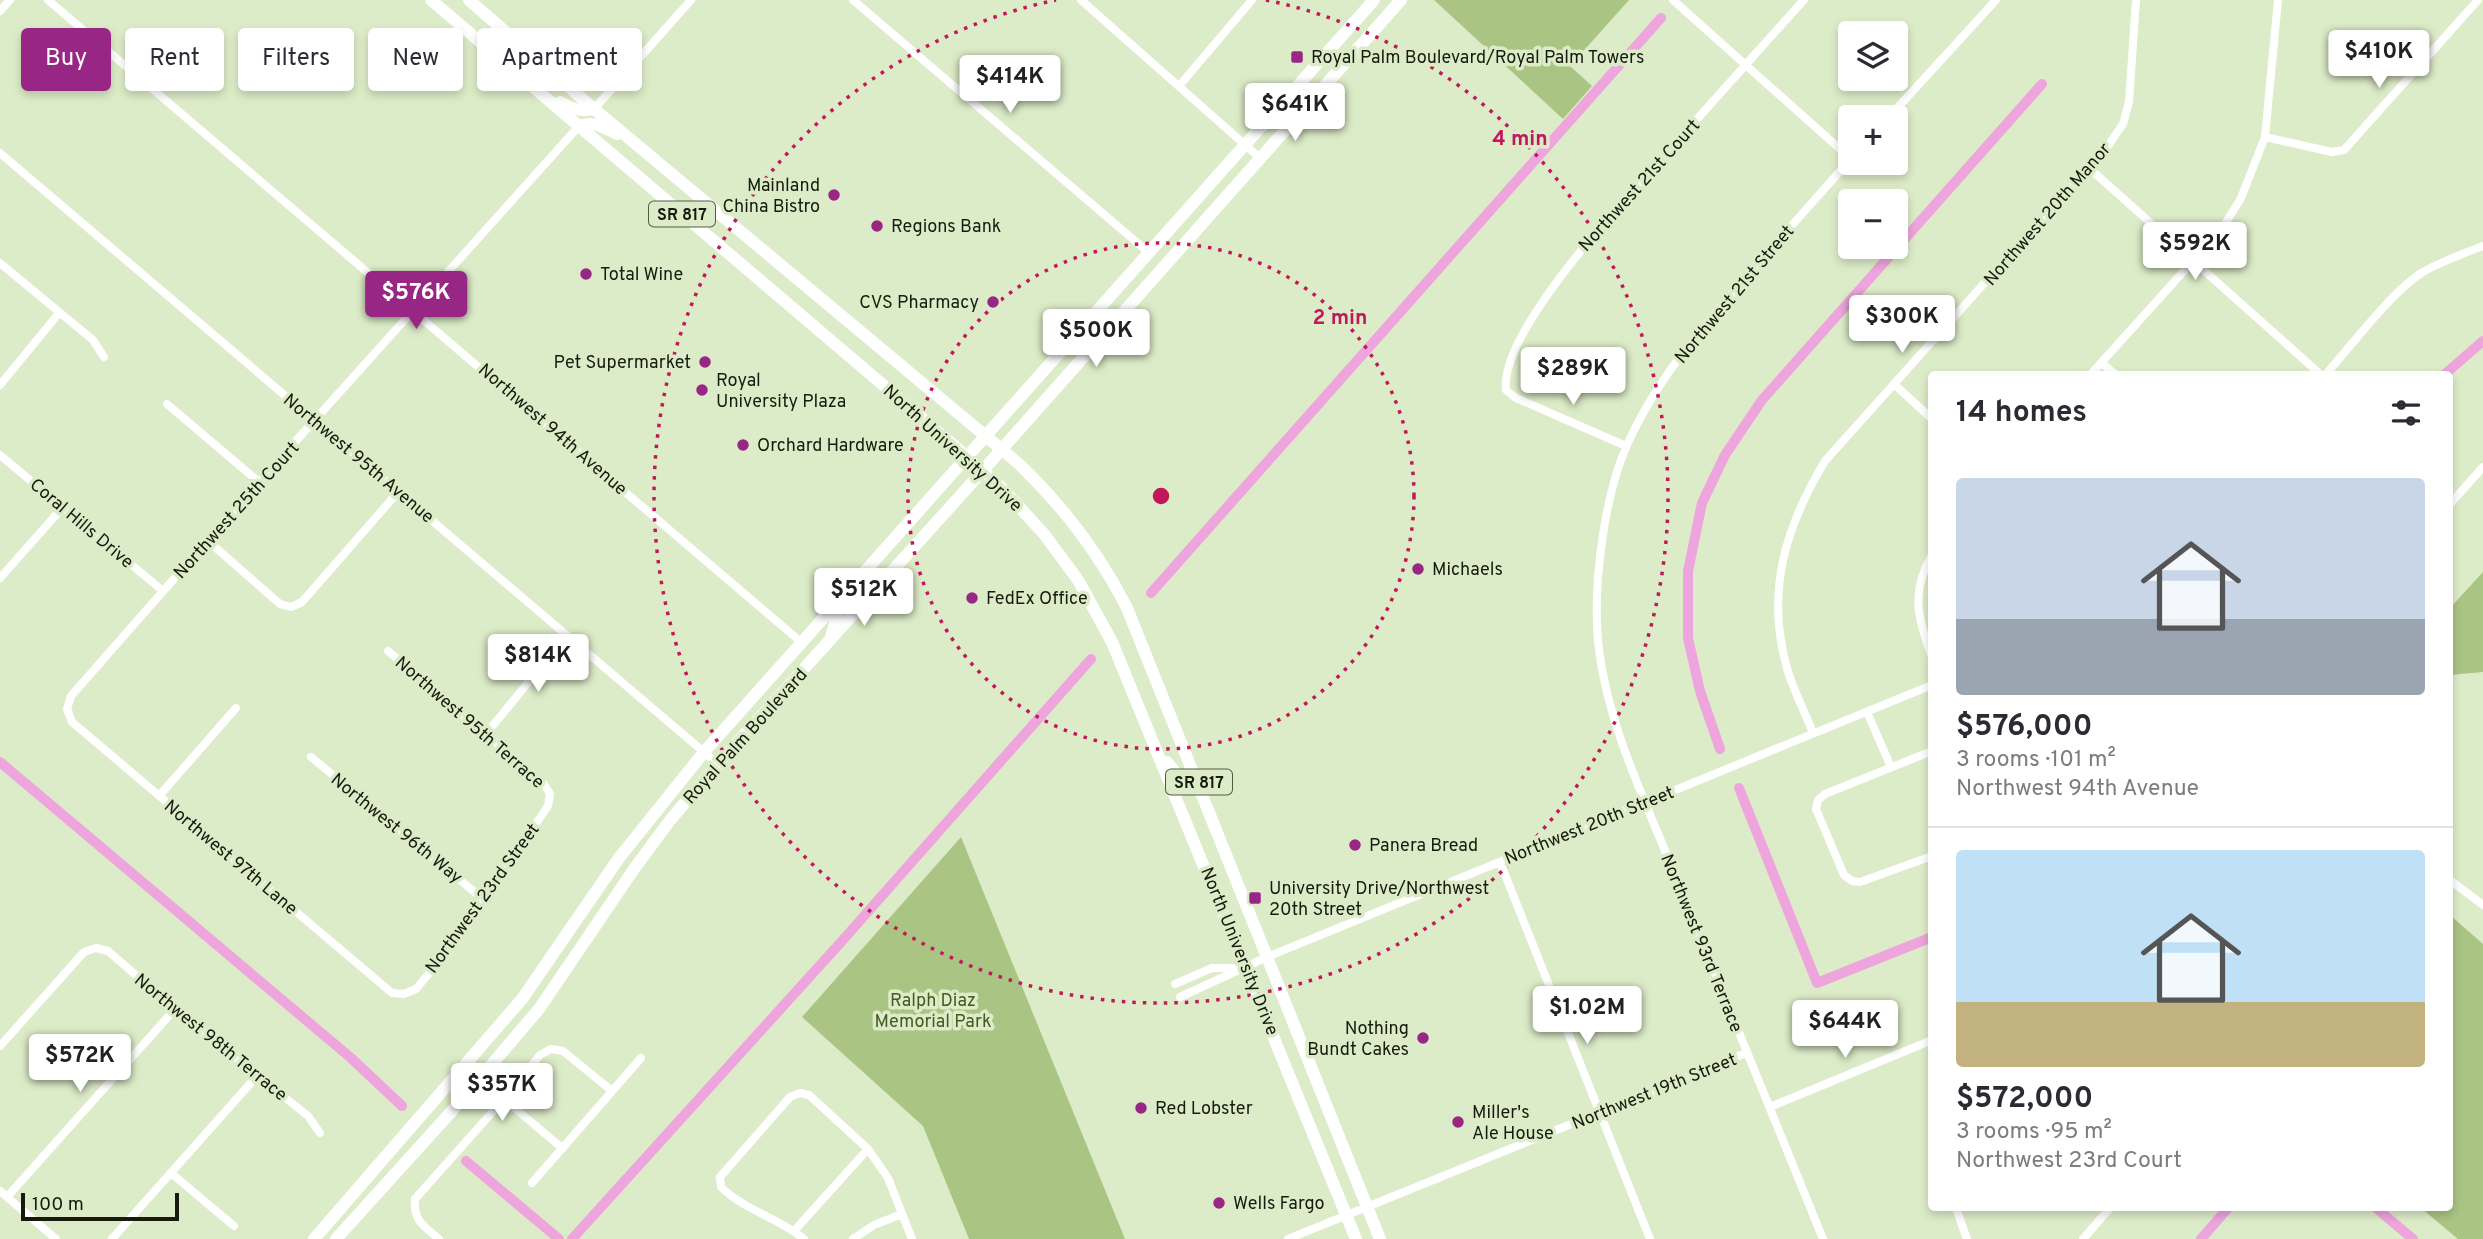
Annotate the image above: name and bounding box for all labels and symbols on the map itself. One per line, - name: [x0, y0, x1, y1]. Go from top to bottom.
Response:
- pin: $410K: [2330, 31, 2428, 90]
- place label: Royal Palm Boulevard/Royal Palm Towers: [1311, 47, 1644, 70]
- marker: Royal Palm Boulevard/Royal Palm Towers: [1289, 49, 1305, 65]
- pin: $414K: [961, 55, 1059, 115]
- pin: $641K: [1246, 83, 1344, 143]
- street label: Northwest 21st Court: [1574, 115, 1706, 257]
- text: 4 min: [1492, 126, 1548, 153]
- street label: Northwest 20th Manor: [1980, 139, 2117, 291]
- place label: Mainland China Bistro: [722, 175, 820, 219]
- marker: Mainland China Bistro: [826, 187, 842, 203]
- road number: SR 817: [649, 202, 715, 227]
- place label: Regions Bank: [891, 216, 1001, 239]
- marker: Regions Bank: [869, 218, 885, 234]
- street label: Northwest 21st Street: [1670, 221, 1800, 369]
- pin: $592K: [2146, 222, 2244, 282]
- place label: Total Wine: [600, 264, 683, 287]
- marker: Total Wine: [578, 266, 594, 282]
- pin: $576K: [367, 272, 465, 331]
- place label: CVS Pharmacy: [859, 292, 979, 315]
- marker: CVS Pharmacy: [985, 294, 1001, 310]
- pin: $300K: [1853, 296, 1951, 355]
- text: 2 min: [1313, 305, 1367, 332]
- pin: $500K: [1047, 310, 1145, 369]
- pin: $289K: [1524, 348, 1622, 407]
- place label: Pet Supermarket: [554, 352, 691, 375]
- marker: Pet Supermarket: [697, 354, 713, 370]
- street label: Northwest 94th Avenue: [473, 359, 631, 501]
- place label: Royal University Plaza: [716, 370, 846, 414]
- street label: North University Drive: [878, 380, 1026, 518]
- marker: Royal University Plaza: [694, 382, 710, 398]
- street label: Northwest 95th Avenue: [278, 389, 438, 529]
- place label: Orchard Hardware: [757, 435, 904, 458]
- marker: Orchard Hardware: [735, 437, 751, 453]
- street label: Northwest 25th Court: [169, 438, 305, 584]
- street label: Coral Hills Drive: [24, 474, 138, 574]
- centre of rings: [1149, 484, 1173, 508]
- place label: Michaels: [1432, 559, 1503, 582]
- marker: Michaels: [1410, 561, 1426, 577]
- pin: $512K: [815, 568, 913, 628]
- place label: FedEx Office: [986, 588, 1088, 611]
- marker: FedEx Office: [964, 590, 980, 606]
- pin: $814K: [489, 634, 587, 694]
- street label: Northwest 95th Terrace: [389, 652, 549, 794]
- street label: Royal Palm Boulevard: [679, 664, 813, 810]
- street label: Northwest 96th Way: [325, 769, 467, 890]
- road number: SR 817: [1166, 769, 1232, 794]
- street label: Northwest 20th Street: [1501, 782, 1678, 871]
- street label: Northwest 97th Lane: [158, 795, 302, 921]
- street label: Northwest 23rd Street: [421, 819, 545, 979]
- place label: Panera Bread: [1369, 835, 1478, 858]
- marker: Panera Bread: [1347, 837, 1363, 853]
- street label: Northwest 93rd Terrace: [1654, 851, 1747, 1036]
- street label: North University Drive: [1194, 864, 1283, 1039]
- place label: University Drive/Northwest 20th Street: [1269, 878, 1489, 922]
- marker: University Drive/Northwest 20th Street: [1247, 890, 1263, 906]
- street label: Northwest 98th Terrace: [129, 969, 291, 1107]
- pin: $1.02M: [1530, 986, 1644, 1046]
- park label: Ralph Diaz Memorial Park: [875, 990, 991, 1034]
- pin: $644K: [1796, 1000, 1894, 1060]
- place label: Nothing Bundt Cakes: [1307, 1018, 1409, 1062]
- marker: Nothing Bundt Cakes: [1415, 1030, 1431, 1046]
- pin: $572K: [31, 1034, 129, 1094]
- street label: Northwest 19th Street: [1569, 1049, 1740, 1136]
- pin: $357K: [453, 1064, 551, 1123]
- place label: Red Lobster: [1155, 1098, 1253, 1121]
- marker: Red Lobster: [1133, 1100, 1149, 1116]
- place label: Miller's Ale House: [1472, 1102, 1554, 1146]
- marker: Miller's Ale House: [1450, 1114, 1466, 1130]
- scale bar: [21, 1190, 178, 1222]
- place label: Wells Fargo: [1233, 1193, 1325, 1216]
- marker: Wells Fargo: [1211, 1195, 1227, 1211]

